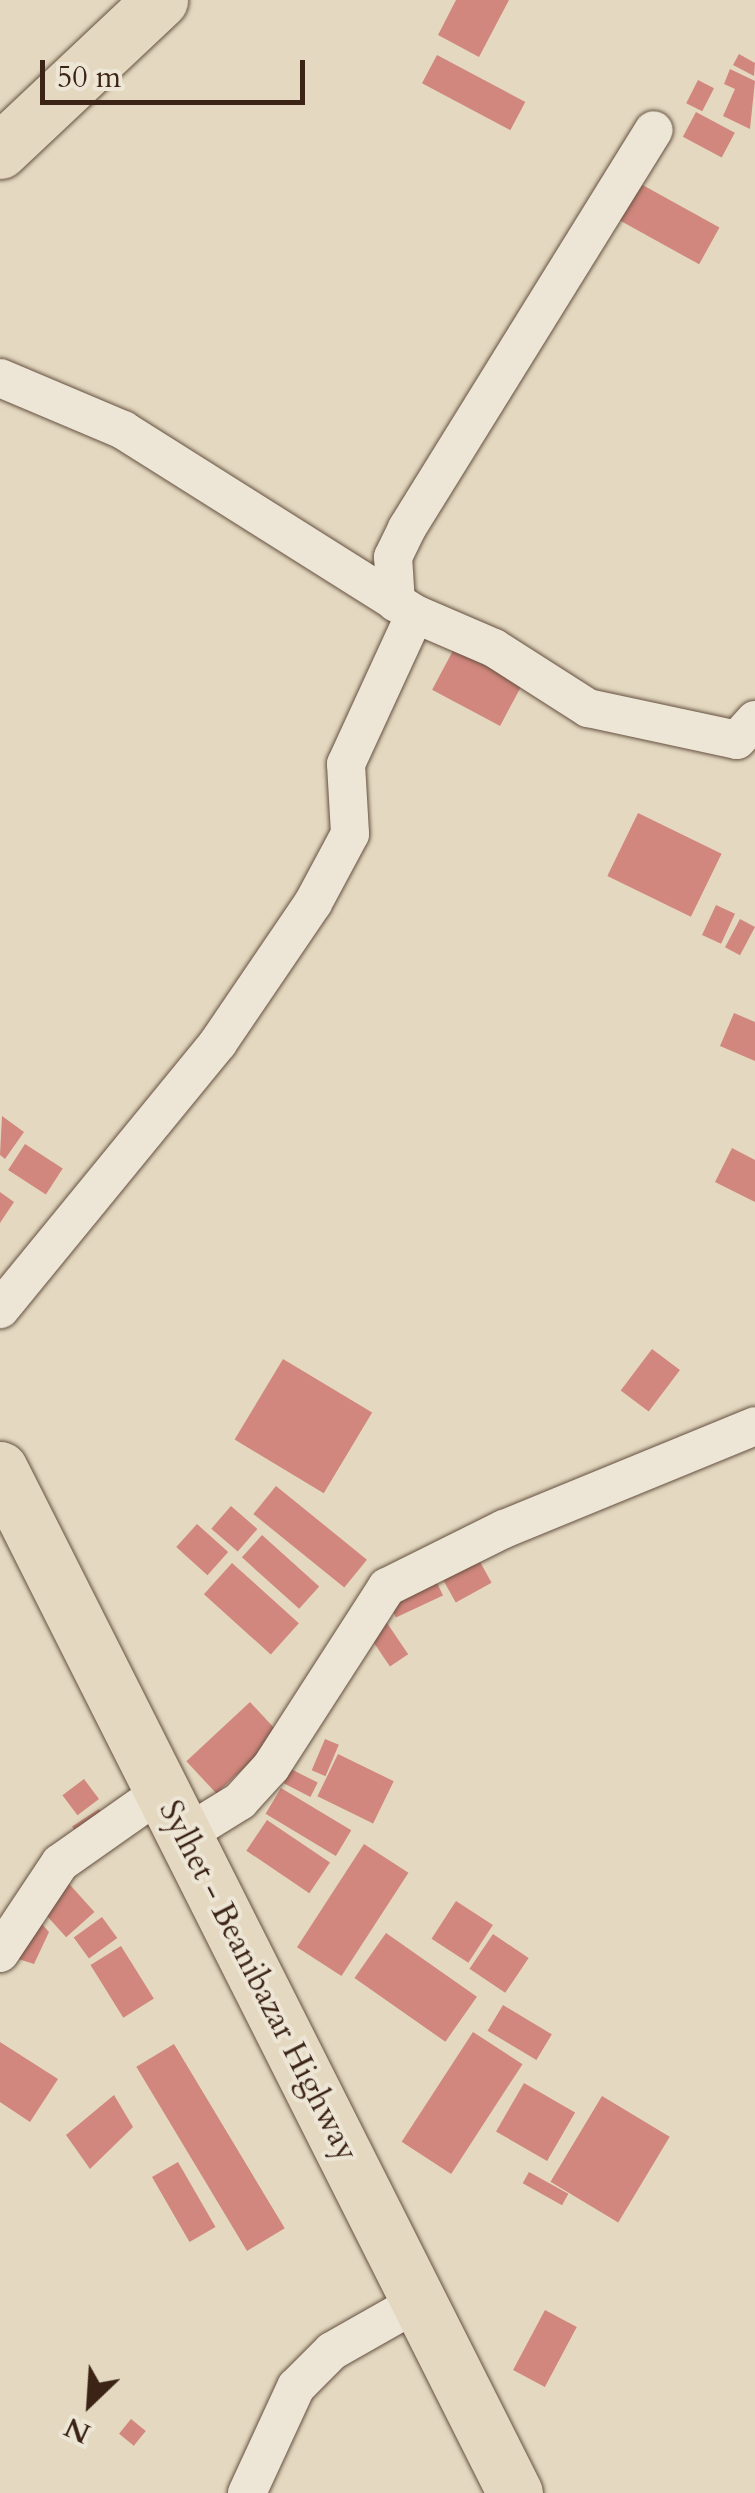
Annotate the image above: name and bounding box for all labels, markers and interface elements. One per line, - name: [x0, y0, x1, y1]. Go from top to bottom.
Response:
- scale bar: [45, 40, 310, 102]
- text: 50 m: [57, 57, 121, 98]
- street label: Sylhet - Beanibazar Highway: [150, 1794, 366, 2168]
- north arrow: [40, 2353, 140, 2453]
- text: N: [58, 2408, 96, 2453]

